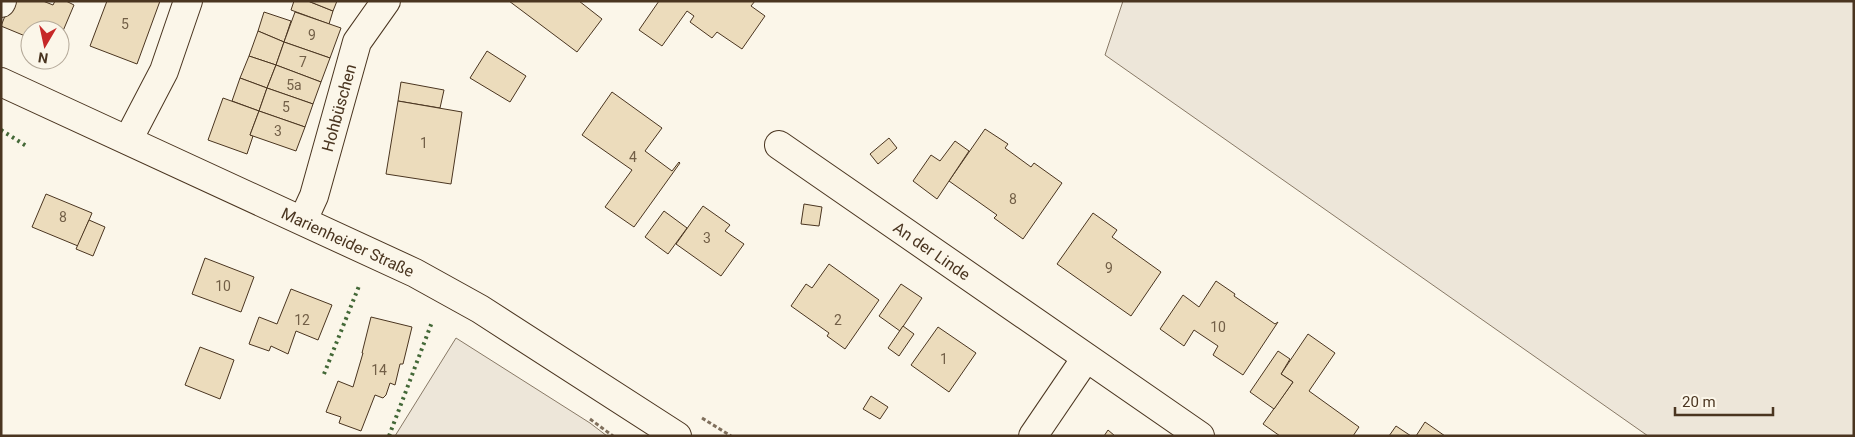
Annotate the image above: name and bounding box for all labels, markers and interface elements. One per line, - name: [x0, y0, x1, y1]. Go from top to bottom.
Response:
- house number: 5: [121, 16, 129, 32]
- north arrow: [20, 20, 70, 70]
- house number: 9: [308, 27, 316, 43]
- text: N: [37, 49, 49, 67]
- house number: 7: [299, 54, 307, 70]
- street label: Hohbüschen: [318, 62, 360, 154]
- house number: 5a: [286, 77, 302, 93]
- house number: 5: [282, 99, 290, 115]
- house number: 3: [274, 123, 282, 139]
- house number: 1: [420, 135, 428, 151]
- house number: 4: [629, 149, 637, 165]
- house number: 8: [1009, 191, 1017, 207]
- street label: Marienheider Straße: [278, 204, 417, 281]
- house number: 8: [59, 209, 67, 225]
- street label: An der Linde: [890, 218, 974, 284]
- house number: 3: [703, 230, 711, 246]
- house number: 9: [1105, 260, 1113, 276]
- house number: 10: [215, 278, 231, 294]
- house number: 12: [294, 312, 310, 328]
- house number: 2: [834, 312, 842, 328]
- house number: 10: [1210, 319, 1226, 335]
- house number: 1: [940, 351, 948, 367]
- house number: 14: [371, 362, 387, 378]
- scale bar: [1675, 384, 1772, 416]
- text: 20 m: [1682, 393, 1716, 411]

